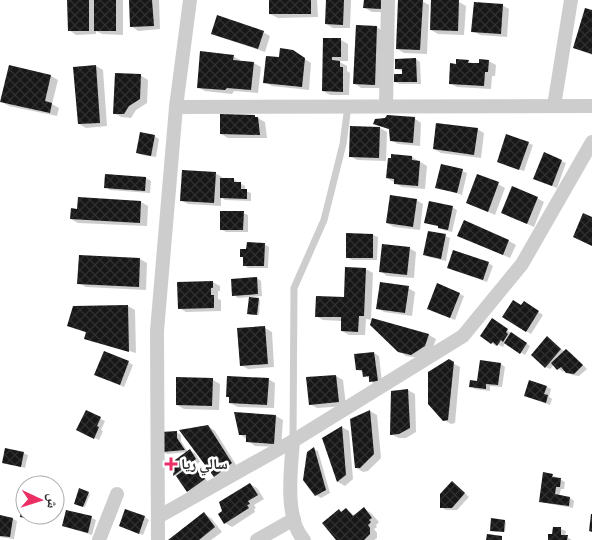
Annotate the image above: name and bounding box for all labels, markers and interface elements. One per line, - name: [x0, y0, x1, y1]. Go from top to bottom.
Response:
- place label: سالي ريا: [181, 453, 228, 476]
- marker: سالي ريا: [165, 458, 177, 470]
- north arrow: [15, 475, 65, 525]
- text: ش: [42, 493, 63, 509]

